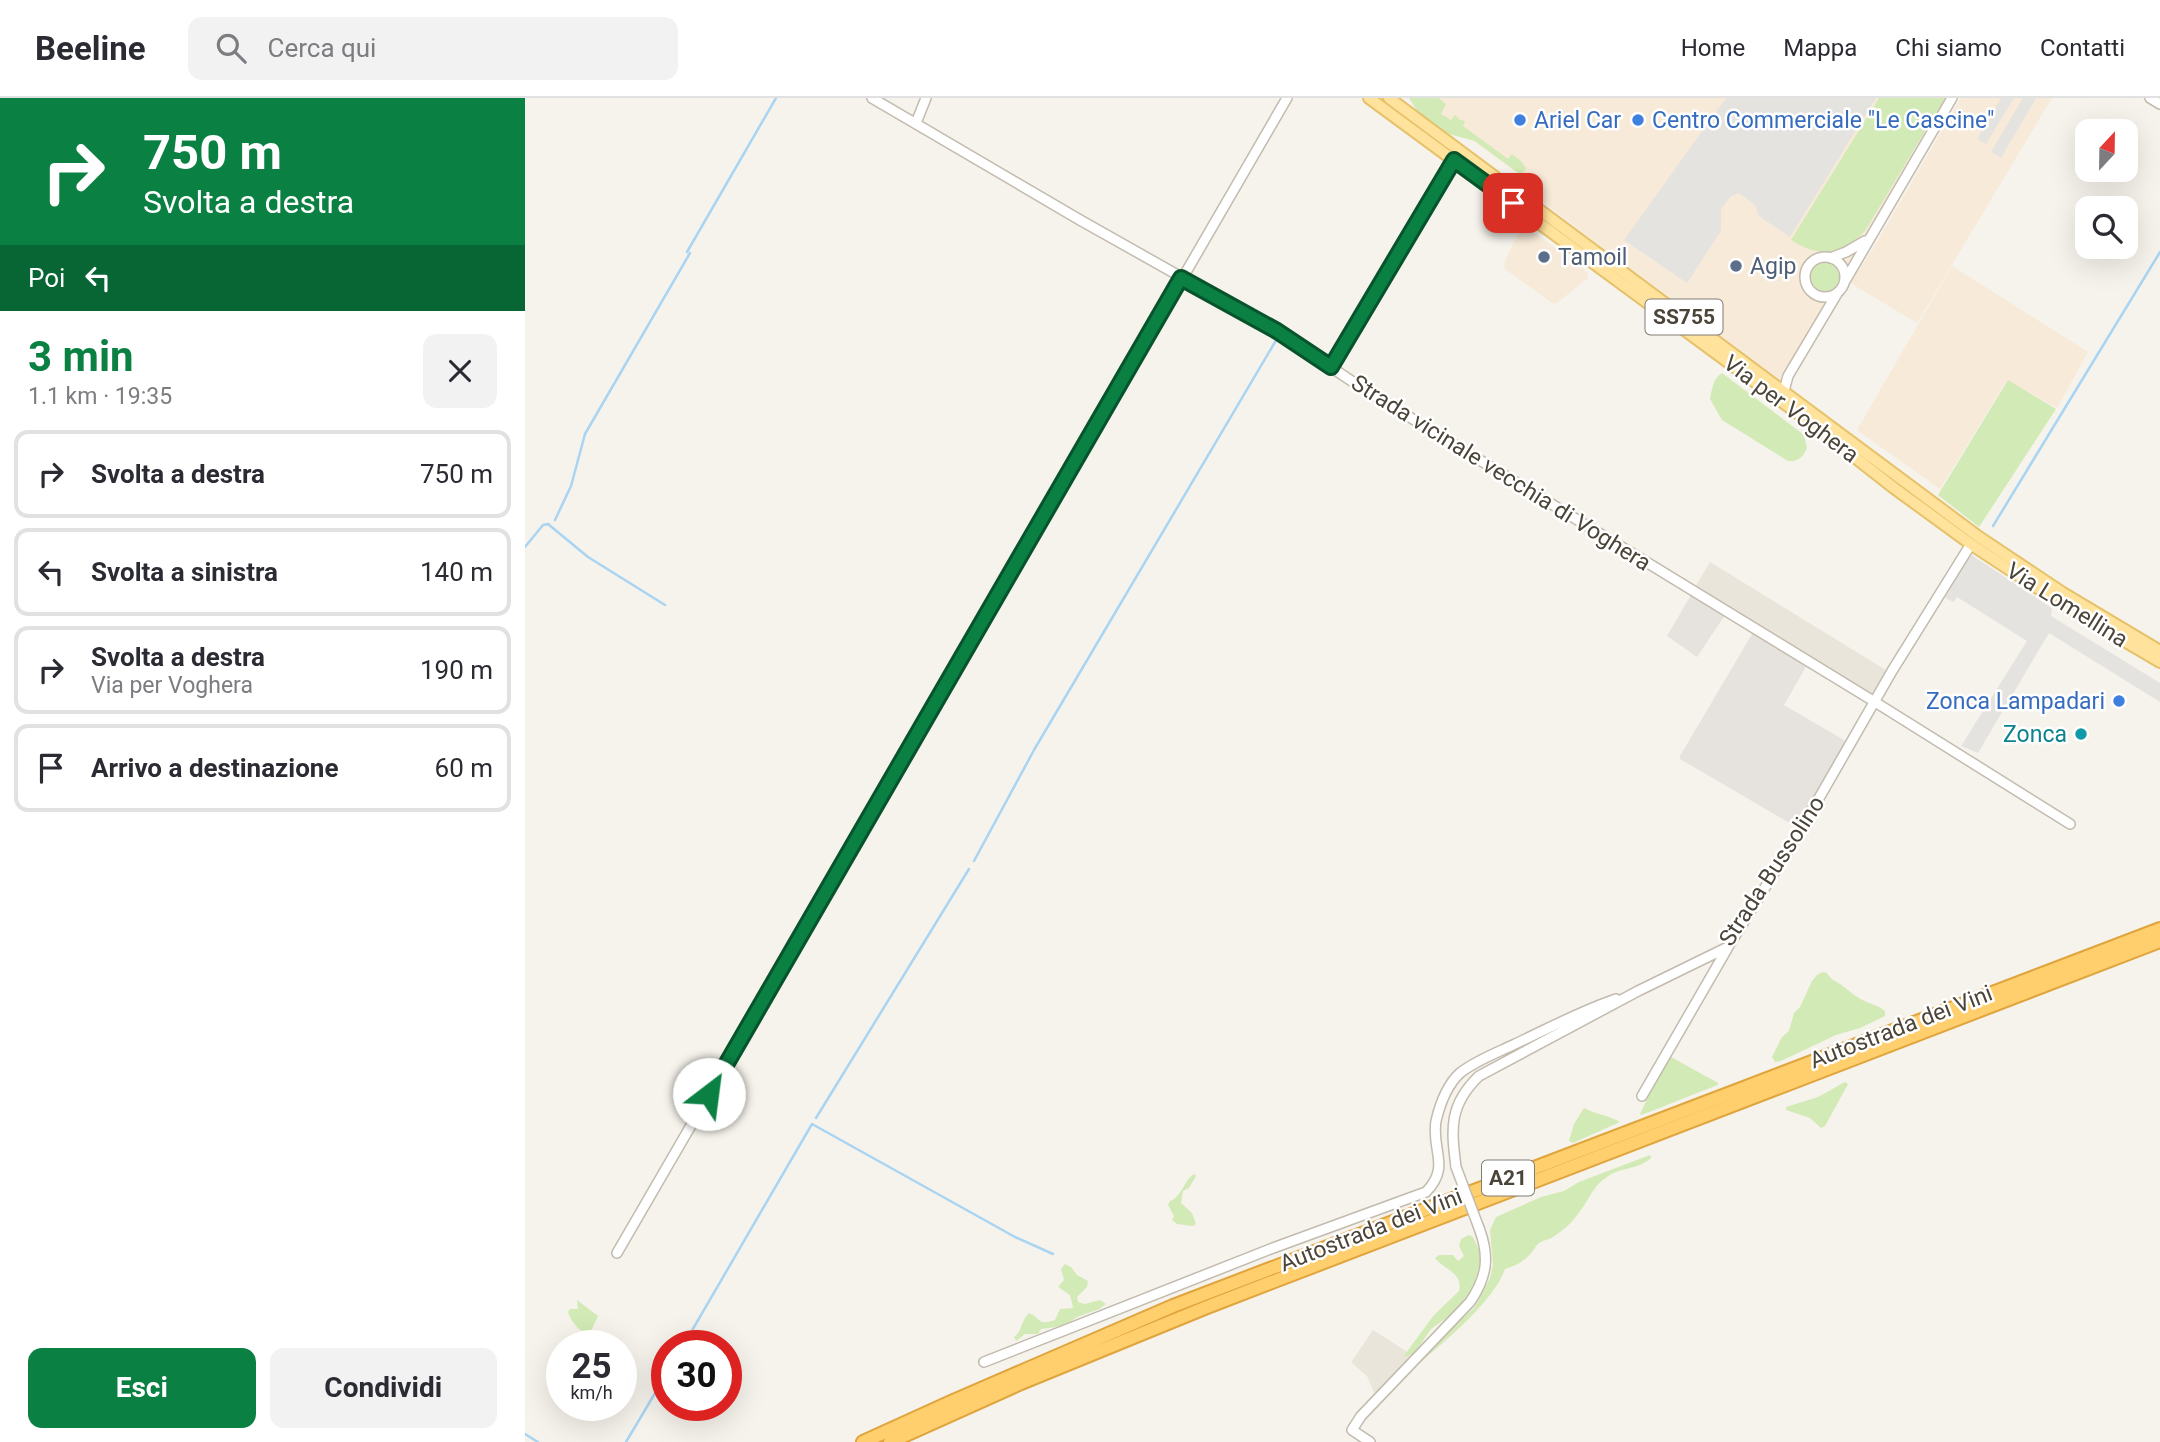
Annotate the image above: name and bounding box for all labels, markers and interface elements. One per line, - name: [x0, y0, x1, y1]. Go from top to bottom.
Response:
- search box: [188, 17, 678, 80]
- text: Beeline: [35, 29, 146, 68]
- icon: search: [212, 29, 250, 67]
- text: Cerca qui: [268, 33, 376, 63]
- text: Home: [1681, 34, 1745, 62]
- text: Mappa: [1783, 34, 1857, 62]
- text: Chi siamo: [1895, 34, 2002, 62]
- text: Contatti: [2040, 34, 2125, 62]
- place label: Ariel Car: [1534, 107, 1621, 134]
- place label: Centro Commerciale "Le Cascine": [1652, 107, 1994, 134]
- marker: Ariel Car: [1512, 112, 1528, 128]
- marker: Centro Commerciale "Le Cascine": [1630, 112, 1646, 128]
- north arrow: [2075, 119, 2139, 182]
- map controls: [2075, 119, 2138, 259]
- text: 750 m: [143, 124, 282, 181]
- icon: right: [28, 126, 119, 217]
- pin: [1483, 173, 1543, 233]
- text: Svolta a destra: [143, 183, 354, 221]
- icon: arrive: [1494, 184, 1532, 222]
- button: search: [2075, 196, 2138, 259]
- place label: Tamoil: [1558, 244, 1627, 271]
- marker: Tamoil: [1536, 249, 1552, 265]
- place label: Agip: [1750, 253, 1796, 280]
- marker: Agip: [1728, 258, 1744, 274]
- icon: left: [79, 259, 117, 297]
- text: Poi: [28, 263, 65, 293]
- road number: SS755: [1645, 300, 1723, 334]
- text: 3 min: [28, 332, 134, 381]
- button: close: [423, 334, 497, 408]
- street label: Via per Voghera: [1718, 349, 1864, 469]
- street label: Strada vicinale vecchia di Voghera: [1346, 369, 1656, 577]
- text: 1.1 km · 19:35: [28, 383, 172, 410]
- icon: right: [32, 455, 70, 493]
- text: Svolta a destra: [91, 459, 265, 489]
- text: 750 m: [420, 459, 493, 489]
- icon: left: [32, 553, 70, 591]
- text: Svolta a sinistra: [91, 557, 278, 587]
- text: 140 m: [420, 557, 493, 587]
- street label: Via Lomellina: [2001, 557, 2133, 653]
- text: Svolta a destra: [91, 642, 265, 672]
- icon: right: [32, 651, 70, 689]
- text: 190 m: [420, 655, 493, 685]
- text: Via per Voghera: [91, 672, 253, 699]
- place label: Zonca Lampadari: [1926, 688, 2105, 715]
- marker: Zonca Lampadari: [2111, 693, 2127, 709]
- place label: Zonca: [2003, 721, 2067, 748]
- marker: Zonca: [2073, 726, 2089, 742]
- icon: arrive: [32, 749, 70, 787]
- text: Arrivo a destinazione: [91, 753, 338, 783]
- text: 60 m: [435, 753, 493, 783]
- street label: Strada Bussolino: [1714, 791, 1830, 951]
- street label: Autostrada dei Vini: [1806, 980, 1996, 1074]
- position arrow: [672, 1057, 746, 1131]
- road number: A21: [1482, 1160, 1534, 1196]
- street label: Autostrada dei Vini: [1276, 1183, 1466, 1277]
- speed limit sign: 30: [651, 1330, 742, 1421]
- text: 25: [571, 1346, 612, 1387]
- button: Esci: [28, 1348, 256, 1428]
- button: Condividi: [270, 1348, 497, 1428]
- text: km/h: [570, 1382, 613, 1403]

